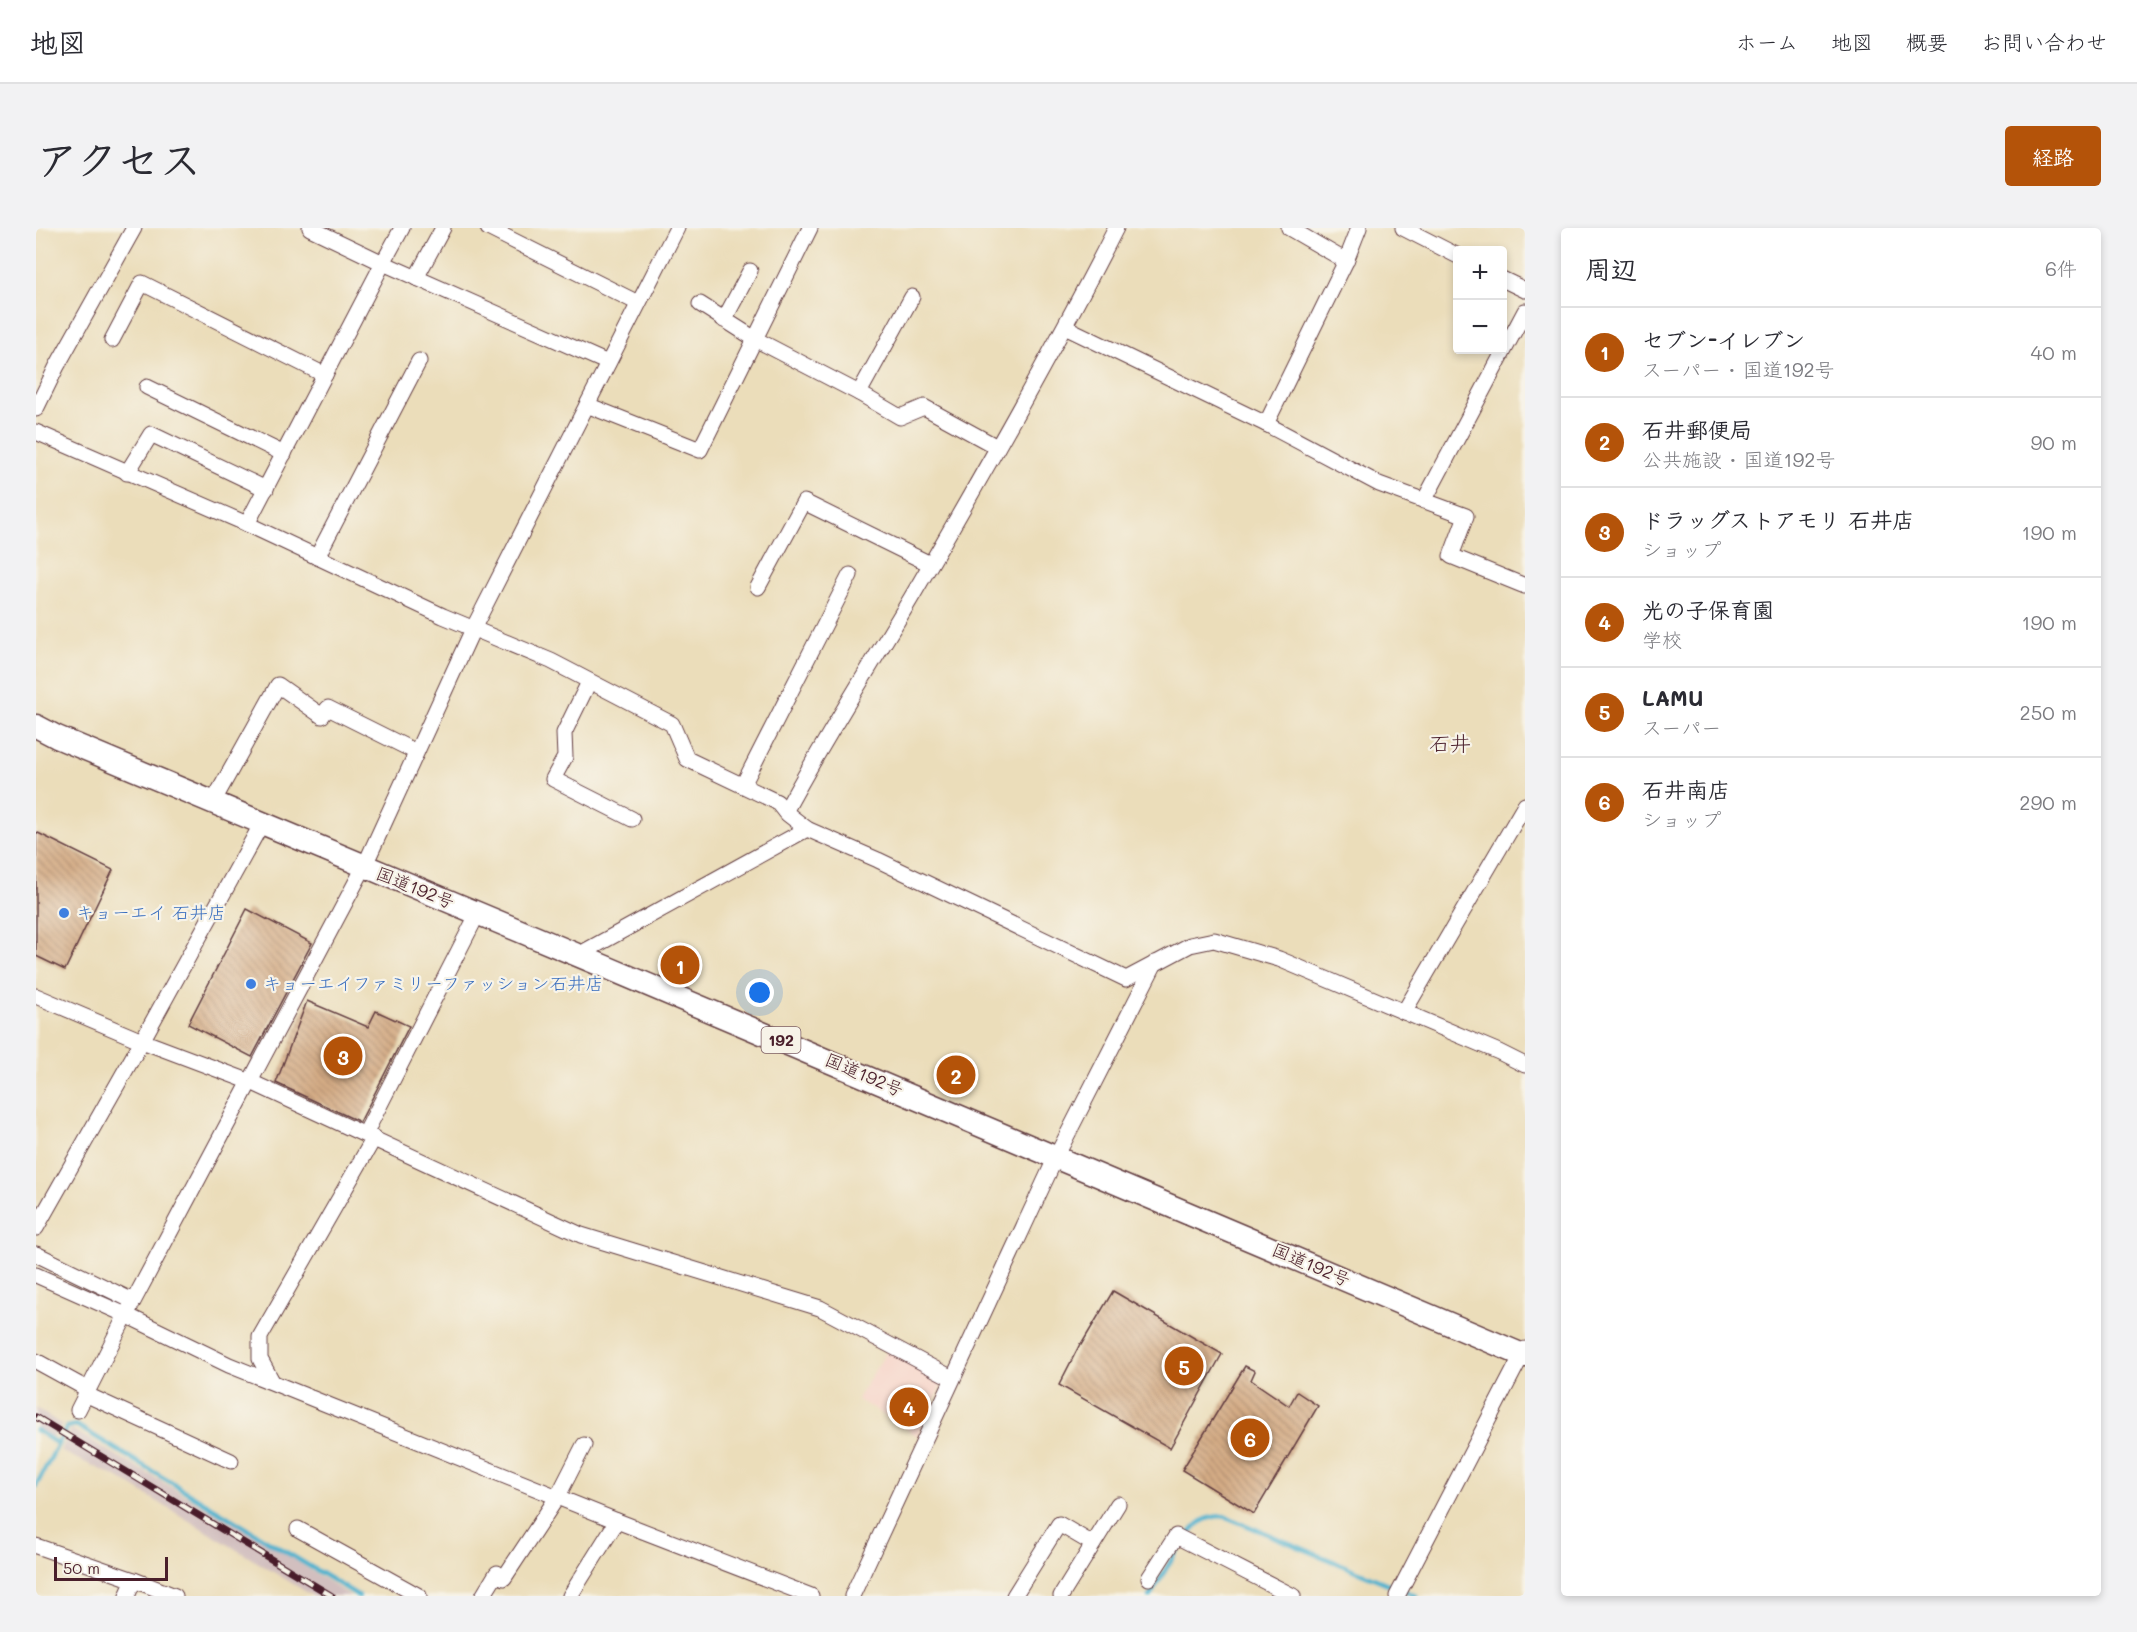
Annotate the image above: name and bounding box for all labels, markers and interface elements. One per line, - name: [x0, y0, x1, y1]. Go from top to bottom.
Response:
- text: 地図: [30, 24, 86, 60]
- text: ホーム: [1736, 28, 1798, 55]
- text: 地図: [1831, 28, 1873, 55]
- text: 概要: [1906, 28, 1948, 55]
- text: お問い合わせ: [1981, 28, 2107, 55]
- button: 経路: [2005, 126, 2101, 186]
- text: アクセス: [36, 131, 201, 186]
- map controls: [1453, 246, 1507, 354]
- button: +: [1453, 246, 1507, 300]
- text: 周辺: [1585, 252, 1637, 286]
- text: 6件: [2045, 255, 2077, 281]
- button: −: [1453, 300, 1507, 354]
- text: セブン-イレブン: [1642, 325, 1805, 354]
- text: 1: [1600, 339, 1609, 365]
- text: 40 m: [2031, 339, 2077, 365]
- text: スーパー · 国道192号: [1642, 356, 1835, 382]
- text: 石井郵便局: [1642, 415, 1752, 444]
- text: 2: [1599, 429, 1610, 455]
- text: 90 m: [2031, 429, 2077, 455]
- text: 公共施設 · 国道192号: [1642, 446, 1835, 472]
- text: ドラッグストアモリ 石井店: [1642, 505, 1914, 534]
- text: 3: [1599, 519, 1611, 545]
- text: 190 m: [2022, 519, 2077, 545]
- text: ショップ: [1642, 536, 1721, 562]
- text: 光の子保育園: [1642, 595, 1774, 624]
- text: 4: [1598, 609, 1611, 635]
- text: 190 m: [2022, 609, 2077, 635]
- text: 学校: [1642, 626, 1682, 652]
- text: LAMU: [1642, 683, 1703, 712]
- text: 5: [1599, 699, 1610, 725]
- text: 250 m: [2020, 699, 2077, 725]
- text: スーパー: [1642, 714, 1721, 740]
- district label: 石井: [1429, 729, 1471, 756]
- text: 石井南店: [1642, 775, 1730, 804]
- text: 6: [1598, 789, 1611, 815]
- text: 290 m: [2019, 789, 2077, 815]
- text: ショップ: [1642, 806, 1721, 832]
- street label: 国道192号: [373, 860, 458, 914]
- place label: キョーエイ 石井店: [76, 900, 226, 924]
- marker: キョーエイ 石井店: [57, 906, 71, 920]
- pin: 1: [660, 942, 700, 988]
- place label: キョーエイファミリーファッション石井店: [263, 971, 604, 995]
- marker: キョーエイファミリーファッション石井店: [244, 977, 258, 991]
- your location: [745, 978, 774, 1007]
- road number: 192: [762, 1027, 800, 1053]
- pin: 3: [324, 1034, 362, 1078]
- street label: 国道192号: [822, 1047, 907, 1101]
- pin: 2: [936, 1052, 976, 1098]
- street label: 国道192号: [1269, 1237, 1354, 1291]
- pin: 5: [1164, 1344, 1204, 1388]
- pin: 4: [890, 1384, 928, 1430]
- pin: 6: [1230, 1416, 1270, 1460]
- scale bar: [54, 1554, 168, 1582]
- text: 50 m: [63, 1557, 100, 1578]

